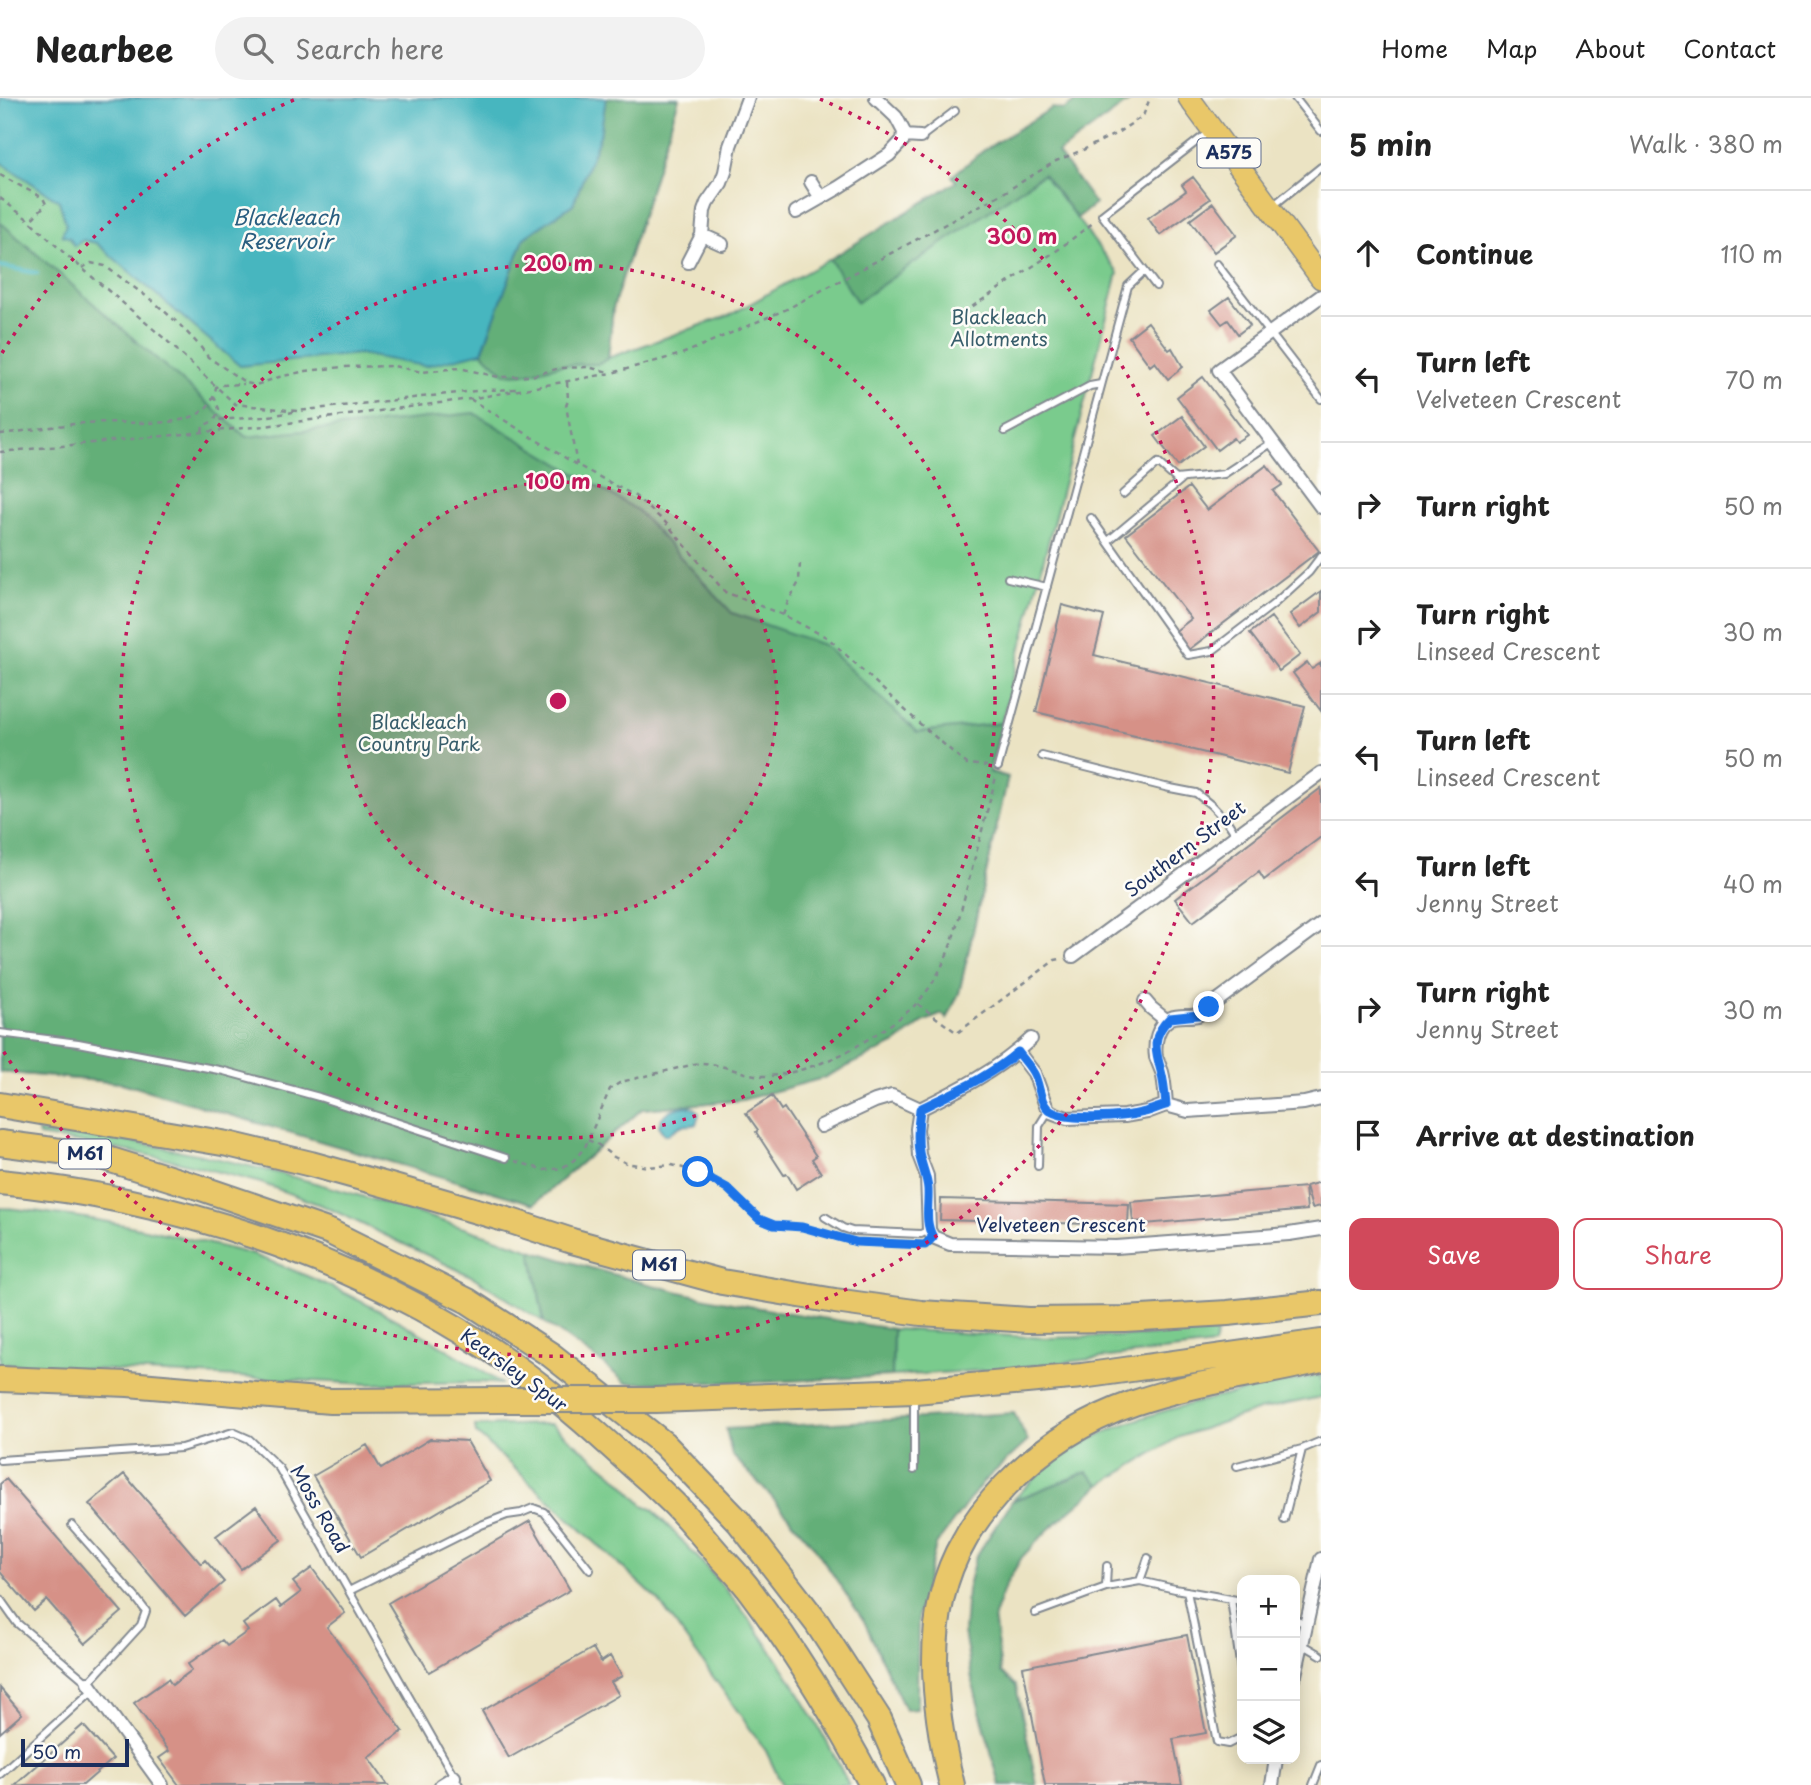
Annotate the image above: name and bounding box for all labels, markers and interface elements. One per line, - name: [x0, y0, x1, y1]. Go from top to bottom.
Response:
- search box: [215, 17, 705, 80]
- text: Nearbee: [35, 23, 173, 73]
- icon: search: [239, 29, 277, 67]
- text: Search here: [295, 29, 444, 68]
- text: Home: [1381, 30, 1448, 66]
- text: Map: [1486, 30, 1537, 66]
- text: About: [1575, 30, 1645, 66]
- text: Contact: [1683, 30, 1776, 66]
- text: 5 min: [1349, 121, 1432, 166]
- text: Walk · 380 m: [1629, 126, 1783, 161]
- road number: A575: [1198, 138, 1260, 168]
- water label: Blackleach Reservoir: [233, 200, 340, 256]
- text: 300 m: [987, 219, 1057, 251]
- icon: ahead: [1349, 234, 1387, 272]
- text: Continue: [1416, 234, 1533, 273]
- text: 110 m: [1721, 236, 1783, 271]
- text: 200 m: [523, 246, 593, 278]
- park label: Blackleach Allotments: [950, 302, 1048, 352]
- text: Turn left: [1416, 342, 1531, 381]
- icon: left: [1349, 360, 1387, 398]
- text: 70 m: [1725, 362, 1783, 397]
- text: Velveteen Crescent: [1416, 381, 1621, 416]
- text: 100 m: [525, 464, 591, 496]
- icon: right: [1349, 486, 1387, 524]
- text: Turn right: [1416, 486, 1550, 525]
- text: 50 m: [1723, 488, 1783, 523]
- text: Turn right: [1416, 594, 1550, 633]
- icon: right: [1349, 612, 1387, 650]
- text: 30 m: [1722, 614, 1783, 649]
- text: Linseed Crescent: [1416, 633, 1600, 668]
- centre of rings: [546, 689, 570, 713]
- park label: Blackleach Country Park: [358, 707, 481, 757]
- text: Turn left: [1416, 720, 1531, 759]
- icon: left: [1349, 738, 1387, 776]
- text: 50 m: [1723, 740, 1783, 775]
- text: Linseed Crescent: [1416, 759, 1600, 794]
- street label: Southern Street: [1118, 793, 1251, 903]
- text: Turn left: [1416, 846, 1531, 885]
- icon: left: [1349, 864, 1387, 902]
- text: 40 m: [1723, 866, 1783, 901]
- text: Jenny Street: [1416, 885, 1559, 920]
- text: Turn right: [1416, 972, 1550, 1011]
- icon: right: [1349, 990, 1387, 1028]
- route end: [1193, 991, 1224, 1022]
- text: 30 m: [1722, 992, 1783, 1027]
- text: Jenny Street: [1416, 1011, 1559, 1046]
- icon: arrive: [1349, 1116, 1387, 1154]
- text: Arrive at destination: [1416, 1116, 1695, 1155]
- road number: M61: [59, 1140, 111, 1168]
- route start: [682, 1156, 713, 1187]
- street label: Velveteen Crescent: [976, 1210, 1146, 1238]
- button: Save: [1349, 1218, 1559, 1290]
- button: Share: [1573, 1218, 1783, 1290]
- road number: M61: [633, 1250, 685, 1280]
- street label: Kearsley Spur: [455, 1321, 574, 1418]
- street label: Moss Road: [284, 1459, 357, 1558]
- map controls: [1237, 1575, 1300, 1764]
- button: +: [1237, 1575, 1300, 1638]
- button: −: [1237, 1638, 1300, 1701]
- button: layers: [1237, 1701, 1300, 1764]
- scale bar: [21, 1736, 130, 1768]
- text: 50 m: [32, 1737, 81, 1765]

